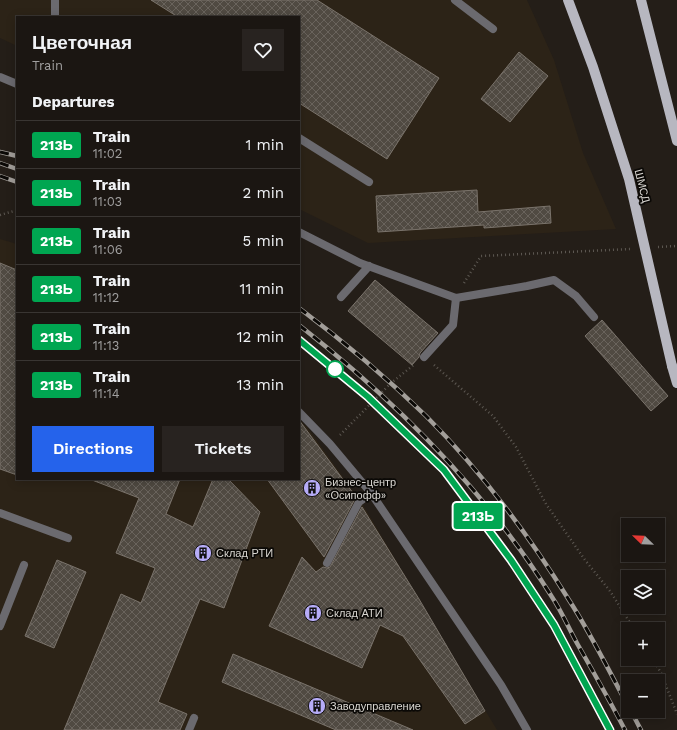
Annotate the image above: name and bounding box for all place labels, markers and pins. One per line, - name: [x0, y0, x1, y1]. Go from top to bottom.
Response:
- unlabelled marker: [326, 360, 344, 378]
- place label: Бизнес-центр «Осипофф»: [325, 476, 396, 502]
- building icon: Бизнес-центр «Осипофф»: [302, 478, 322, 498]
- building icon: Склад РТИ: [193, 543, 213, 563]
- place label: Склад РТИ: [216, 547, 273, 560]
- building icon: Склад АТИ: [303, 603, 323, 623]
- place label: Склад АТИ: [326, 607, 383, 620]
- building icon: Заводуправление: [307, 696, 327, 716]
- place label: Заводуправление: [330, 700, 421, 713]

